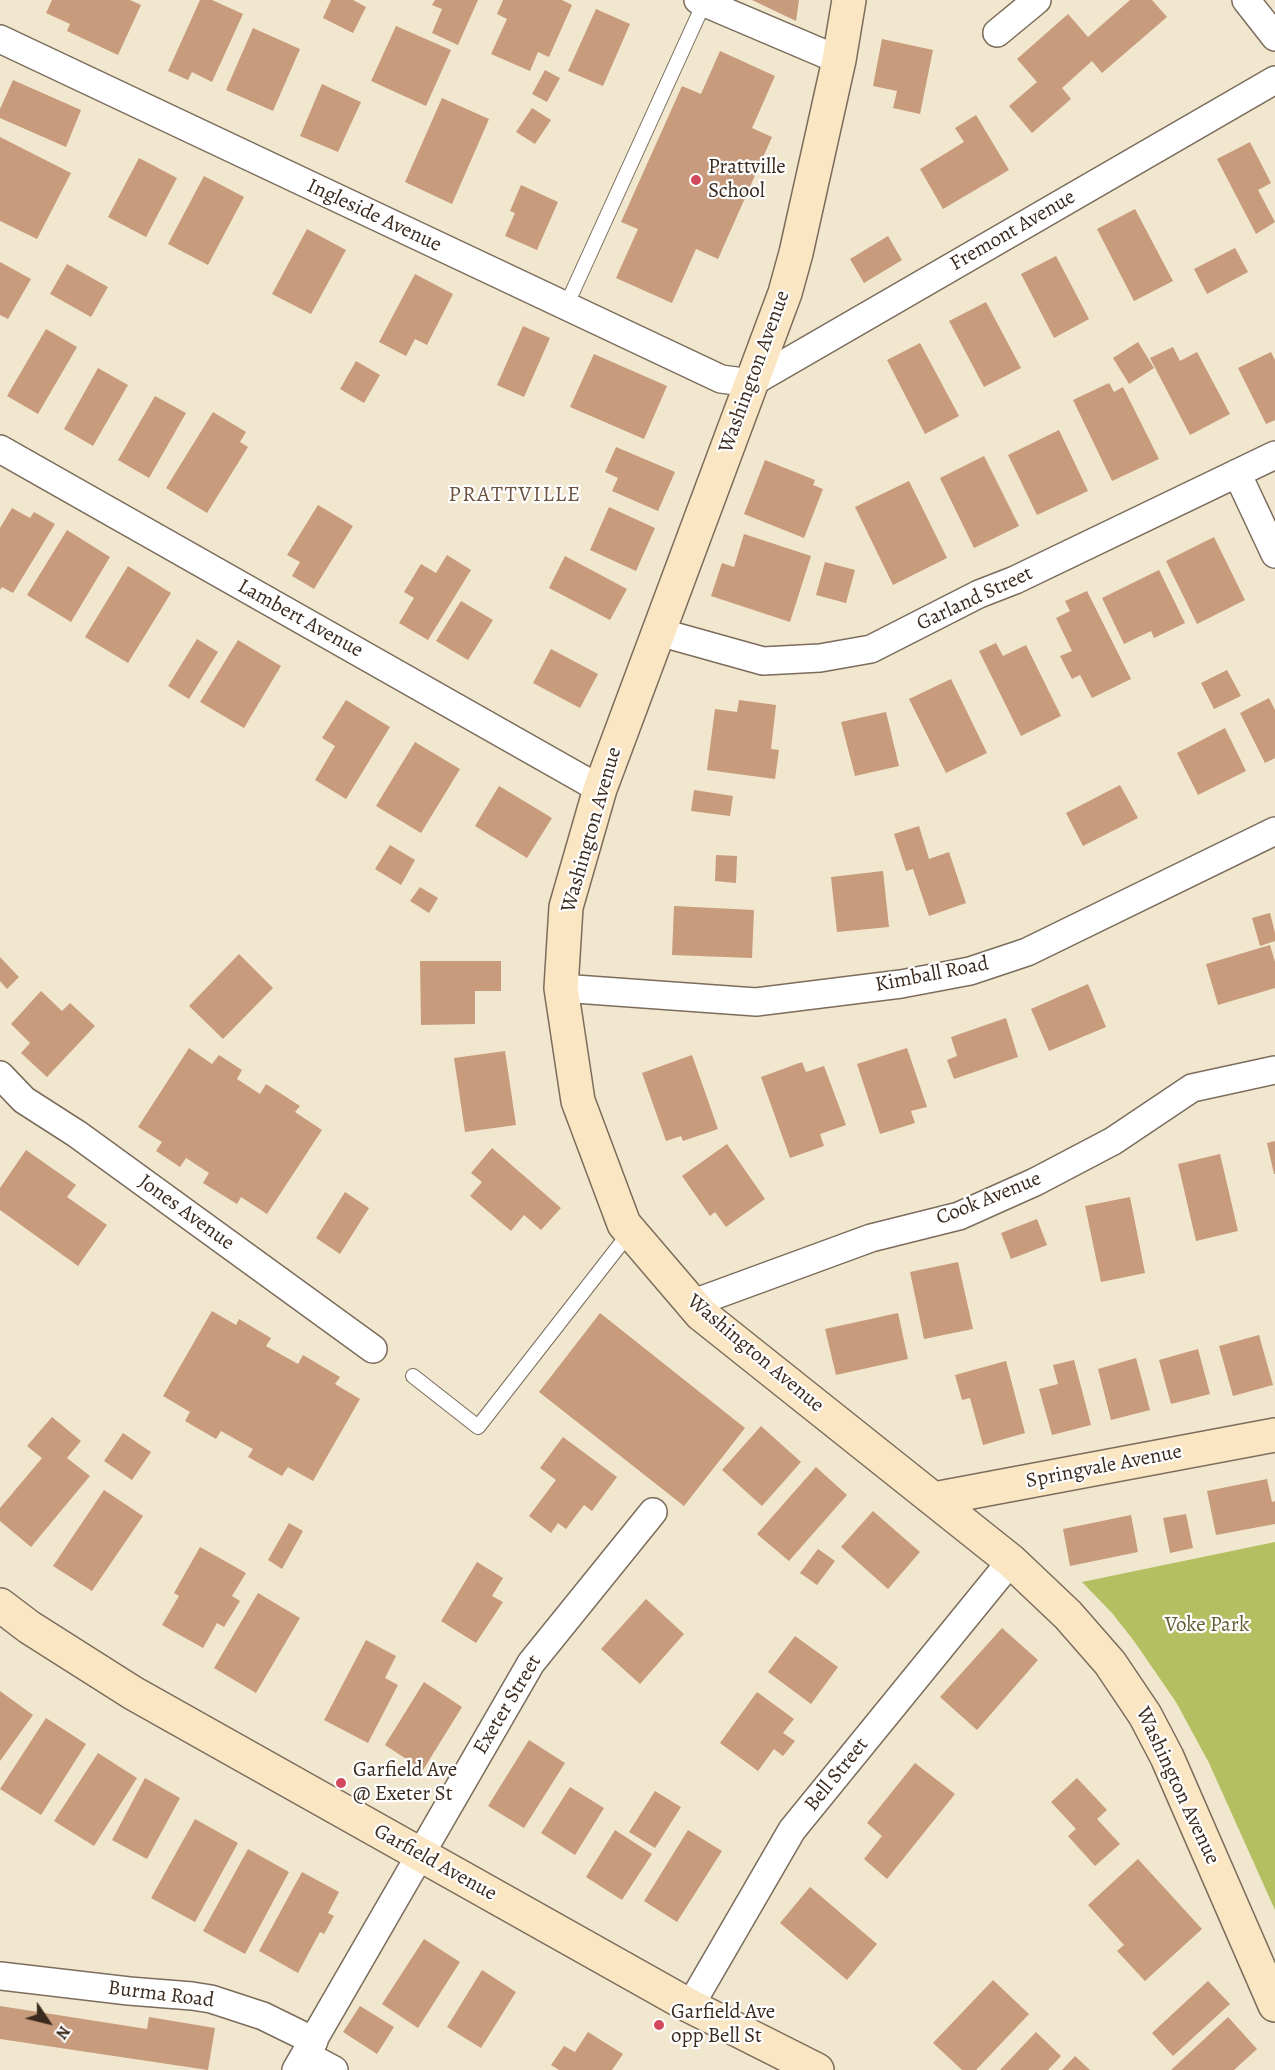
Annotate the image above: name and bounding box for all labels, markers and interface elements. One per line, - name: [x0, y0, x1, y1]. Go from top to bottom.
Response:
- place label: Prattville School: [708, 155, 786, 205]
- marker: Prattville School: [689, 173, 703, 187]
- street label: Ingleside Avenue: [303, 174, 445, 258]
- street label: Fremont Avenue: [946, 185, 1080, 277]
- street label: Washington Avenue: [714, 287, 796, 457]
- district label: PRATTVILLE: [449, 483, 581, 509]
- street label: Garland Street: [913, 561, 1037, 637]
- street label: Lambert Avenue: [233, 574, 367, 664]
- street label: Washington Avenue: [556, 744, 628, 916]
- street label: Kimball Road: [873, 952, 991, 998]
- street label: Cook Avenue: [933, 1167, 1045, 1231]
- street label: Jones Avenue: [133, 1170, 239, 1256]
- street label: Washington Avenue: [681, 1289, 829, 1419]
- street label: Springvale Avenue: [1024, 1440, 1184, 1494]
- park label: Voke Park: [1165, 1613, 1249, 1639]
- street label: Exeter Street: [468, 1651, 548, 1759]
- street label: Washington Avenue: [1129, 1703, 1225, 1869]
- street label: Bell Street: [800, 1733, 874, 1817]
- place label: Garfield Ave @ Exeter St: [353, 1758, 457, 1808]
- marker: Garfield Ave @ Exeter St: [334, 1776, 348, 1790]
- street label: Garfield Avenue: [369, 1819, 501, 1907]
- street label: Burma Road: [106, 1976, 216, 2014]
- north arrow: [18, 1992, 78, 2052]
- place label: Garfield Ave opp Bell St: [671, 2000, 775, 2050]
- marker: Garfield Ave opp Bell St: [652, 2018, 666, 2032]
- text: N: [50, 2021, 75, 2043]

